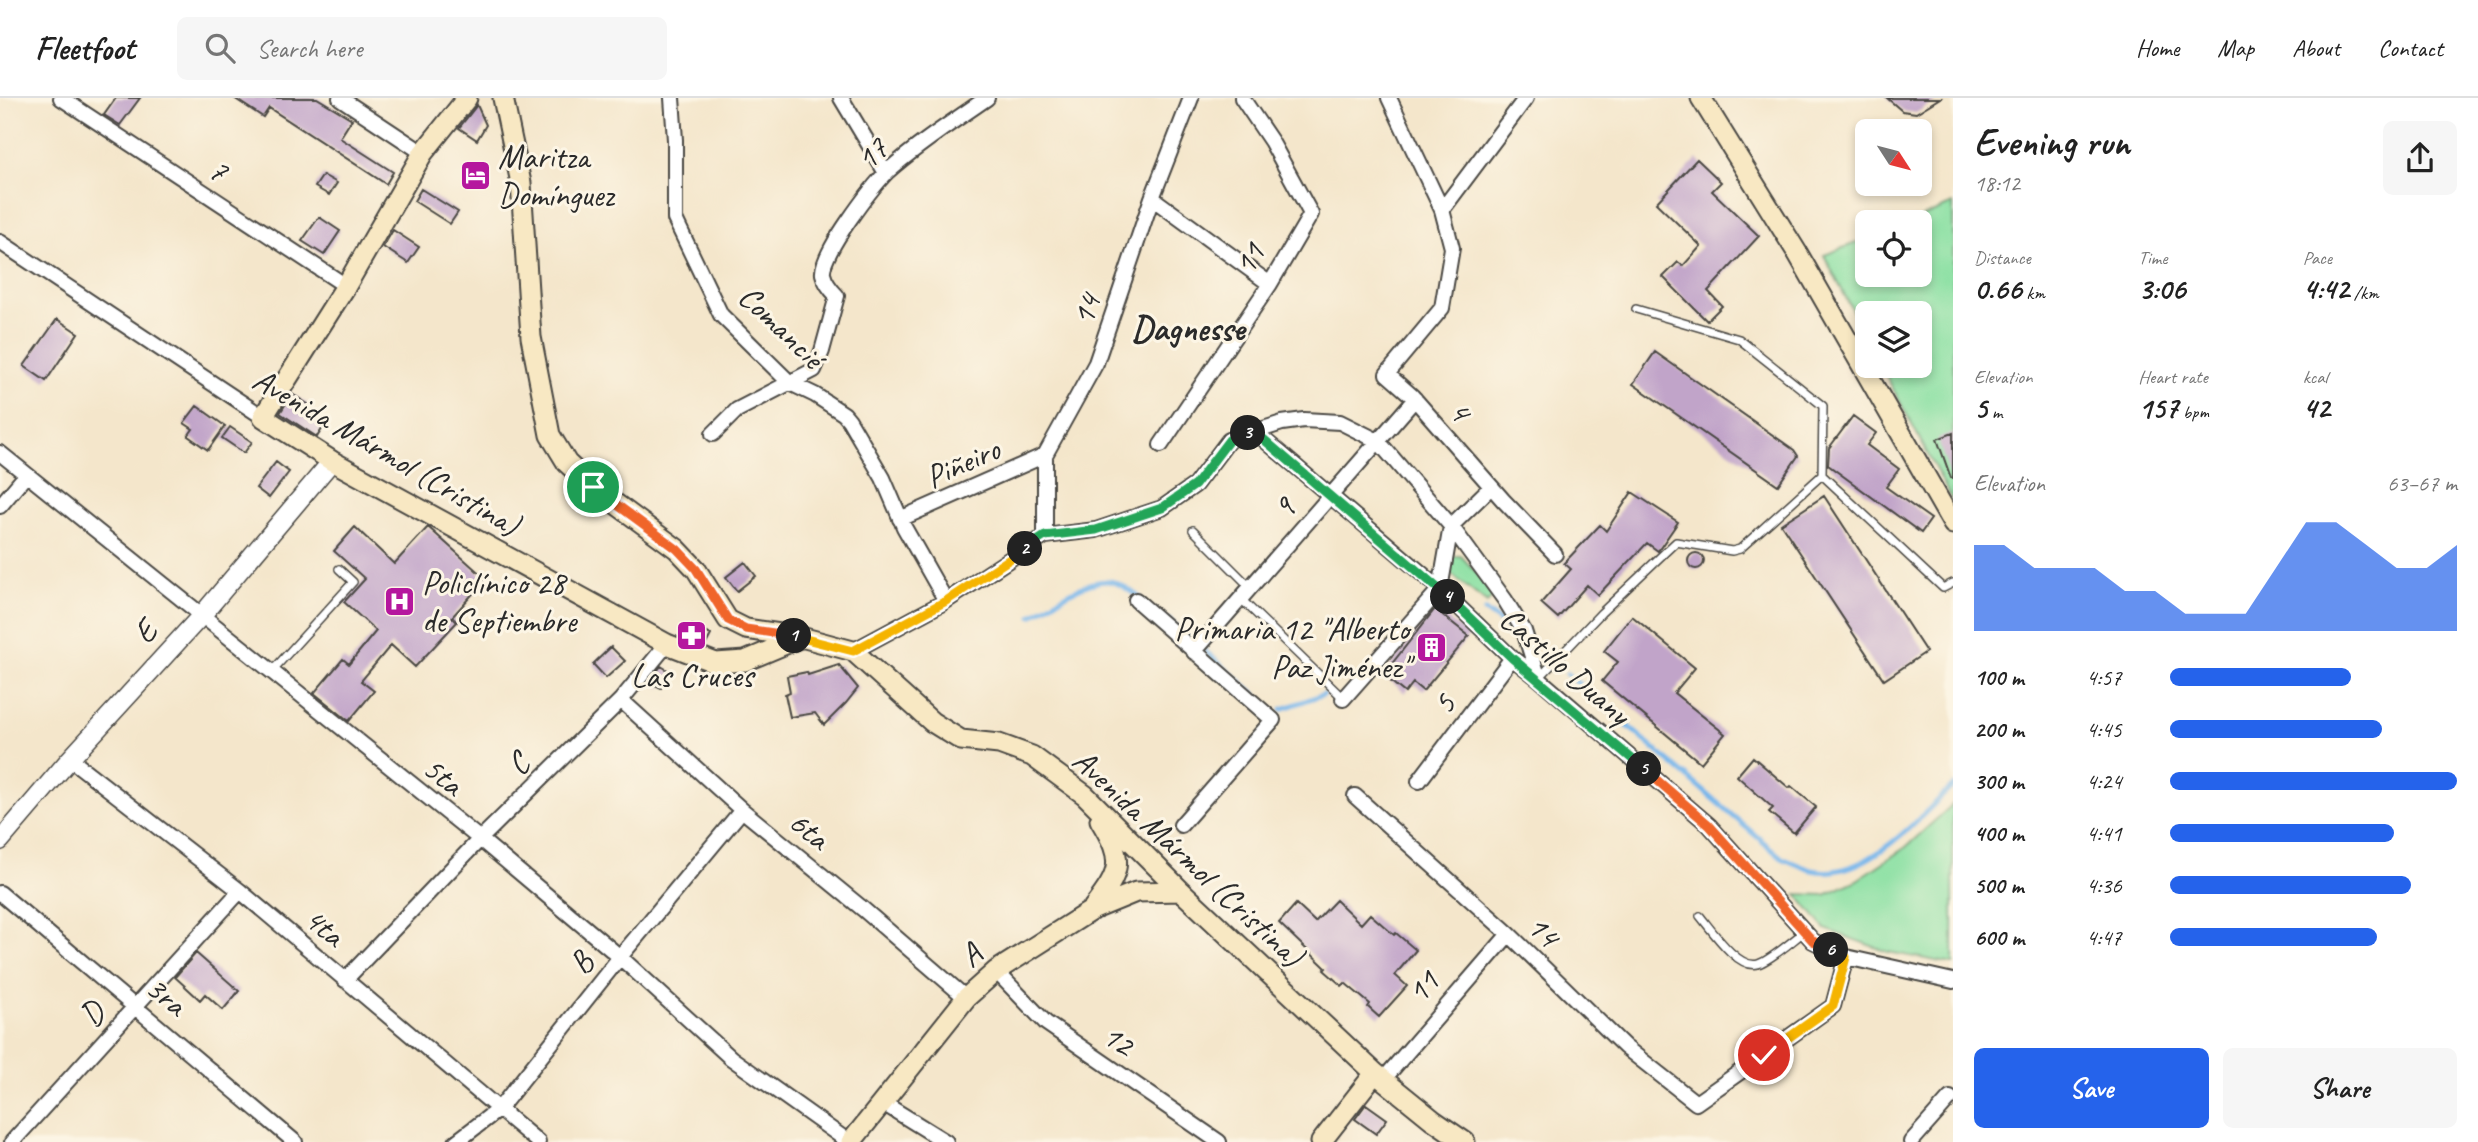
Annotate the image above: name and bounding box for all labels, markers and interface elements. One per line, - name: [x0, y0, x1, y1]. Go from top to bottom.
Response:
- search box: [177, 17, 667, 80]
- text: Fleetfoot: [35, 27, 135, 69]
- icon: search: [201, 29, 239, 67]
- text: Search here: [257, 32, 363, 65]
- text: Home: [2136, 33, 2179, 63]
- text: Map: [2217, 33, 2254, 63]
- text: About: [2292, 33, 2340, 63]
- text: Contact: [2378, 33, 2443, 63]
- north arrow: [1855, 119, 1932, 196]
- map controls: [1855, 119, 1932, 378]
- text: Evening run: [1974, 119, 2130, 166]
- button: share: [2383, 121, 2457, 195]
- street label: 17: [846, 127, 899, 179]
- place label: Maritza Domínguez: [498, 136, 616, 216]
- street label: 7: [201, 148, 238, 193]
- hotel icon: Maritza Domínguez: [458, 158, 492, 192]
- text: 18:12: [1974, 169, 2020, 198]
- button: locate: [1855, 210, 1932, 287]
- street label: 11: [1223, 233, 1276, 282]
- text: Distance: [1974, 246, 2031, 270]
- text: Time: [2138, 246, 2167, 270]
- text: Pace: [2303, 246, 2332, 270]
- text: 0.66: [1974, 270, 2022, 308]
- text: 3:06: [2138, 270, 2185, 308]
- text: 4:42: [2303, 270, 2349, 308]
- street label: Comancié: [730, 276, 837, 381]
- text: km: [2022, 281, 2045, 305]
- text: /km: [2349, 281, 2379, 305]
- street label: 14: [1061, 285, 1112, 330]
- button: layers: [1855, 301, 1932, 378]
- district label: Dagnesse: [1132, 306, 1247, 351]
- street label: Avenida Mármol (Cristina): [246, 358, 529, 546]
- text: Elevation: [1974, 365, 2032, 389]
- text: Heart rate: [2138, 365, 2208, 389]
- text: kcal: [2303, 365, 2328, 389]
- text: 5: [1974, 389, 1987, 427]
- text: 157: [2138, 389, 2178, 427]
- text: 42: [2303, 389, 2330, 427]
- street label: 4: [1440, 391, 1483, 432]
- text: m: [1987, 400, 2002, 424]
- text: bpm: [2178, 400, 2209, 424]
- pin: 3: [1230, 416, 1266, 450]
- text: 3: [1243, 420, 1252, 444]
- street label: Piñeiro: [919, 428, 1007, 498]
- pin: [563, 457, 623, 517]
- icon: arrive: [574, 468, 612, 506]
- text: Elevation: [1974, 469, 2045, 498]
- text: 63–67 m: [2387, 469, 2457, 498]
- street label: 9: [1263, 486, 1307, 527]
- pin: 2: [1007, 532, 1042, 566]
- text: 2: [1020, 536, 1029, 560]
- place label: Policlínico 28 de Septiembre: [422, 562, 578, 642]
- pin: 4: [1430, 580, 1466, 614]
- hospital icon: Policlínico 28 de Septiembre: [382, 584, 416, 618]
- text: 4: [1443, 584, 1452, 608]
- street label: Castillo Duany: [1491, 597, 1641, 736]
- street label: E: [123, 608, 169, 652]
- place label: Primaria 12 "Alberto Paz Jiménez": [1174, 608, 1415, 688]
- pharmacy icon: Las Cruces: [675, 618, 709, 652]
- pin: 1: [776, 618, 812, 654]
- text: 1: [789, 623, 798, 647]
- building icon: Primaria 12 "Alberto Paz Jiménez": [1415, 630, 1449, 664]
- place label: Las Cruces: [631, 655, 756, 697]
- text: 100 m: [1974, 663, 2024, 692]
- text: 4:57: [2086, 663, 2122, 692]
- street label: 5: [1423, 683, 1466, 722]
- text: 200 m: [1974, 715, 2024, 744]
- text: 4:45: [2086, 715, 2122, 744]
- street label: Avenida Mármol (Cristina): [1064, 740, 1314, 977]
- street label: C: [497, 741, 540, 784]
- street label: 5ta: [415, 747, 474, 806]
- pin: 5: [1626, 752, 1662, 786]
- text: 5: [1639, 756, 1648, 780]
- text: 300 m: [1974, 767, 2024, 796]
- text: 4:24: [2086, 767, 2122, 796]
- street label: 6ta: [781, 801, 840, 860]
- text: 400 m: [1974, 819, 2024, 848]
- text: 4:41: [2086, 819, 2122, 848]
- text: 500 m: [1974, 871, 2023, 900]
- text: 4:36: [2086, 871, 2122, 900]
- street label: 4ta: [295, 898, 355, 957]
- street label: 14: [1518, 905, 1571, 958]
- text: 600 m: [1974, 923, 2024, 952]
- text: 4:47: [2086, 923, 2122, 952]
- street label: A: [951, 932, 992, 976]
- pin: 6: [1814, 932, 1848, 968]
- text: 6: [1826, 937, 1835, 961]
- street label: B: [559, 941, 604, 982]
- street label: 11: [1397, 960, 1450, 1012]
- street label: 3ra: [137, 967, 198, 1027]
- street label: D: [70, 990, 116, 1035]
- street label: 12: [1094, 1014, 1145, 1067]
- pin: [1734, 1025, 1794, 1085]
- icon: check: [1745, 1036, 1783, 1074]
- button: Save: [1974, 1048, 2209, 1128]
- button: Share: [2223, 1048, 2457, 1128]

